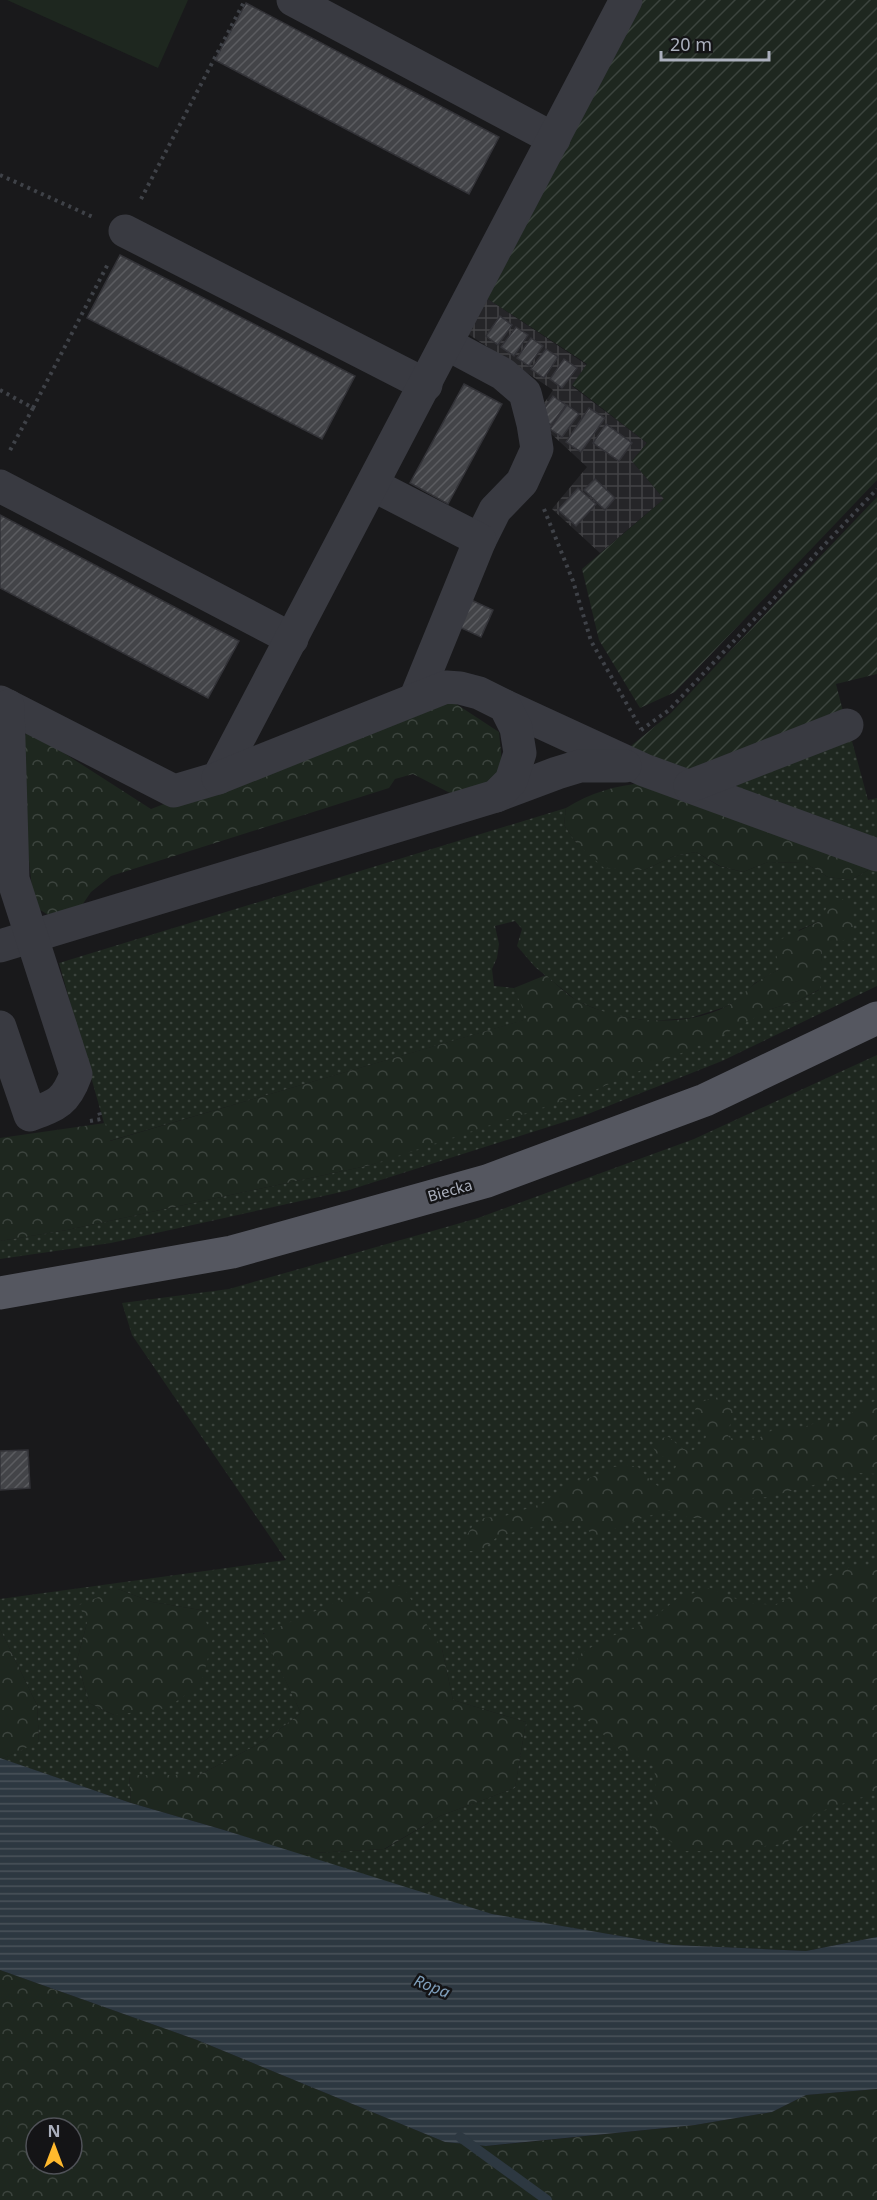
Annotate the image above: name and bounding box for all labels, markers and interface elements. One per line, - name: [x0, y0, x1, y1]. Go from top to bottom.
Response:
- scale bar: [661, 24, 769, 62]
- text: 20 m: [670, 32, 712, 56]
- street label: Biecka: [425, 1174, 474, 1206]
- water label: Ropa: [411, 1969, 453, 2003]
- north arrow: [24, 2116, 84, 2176]
- text: N: [47, 2120, 61, 2142]

